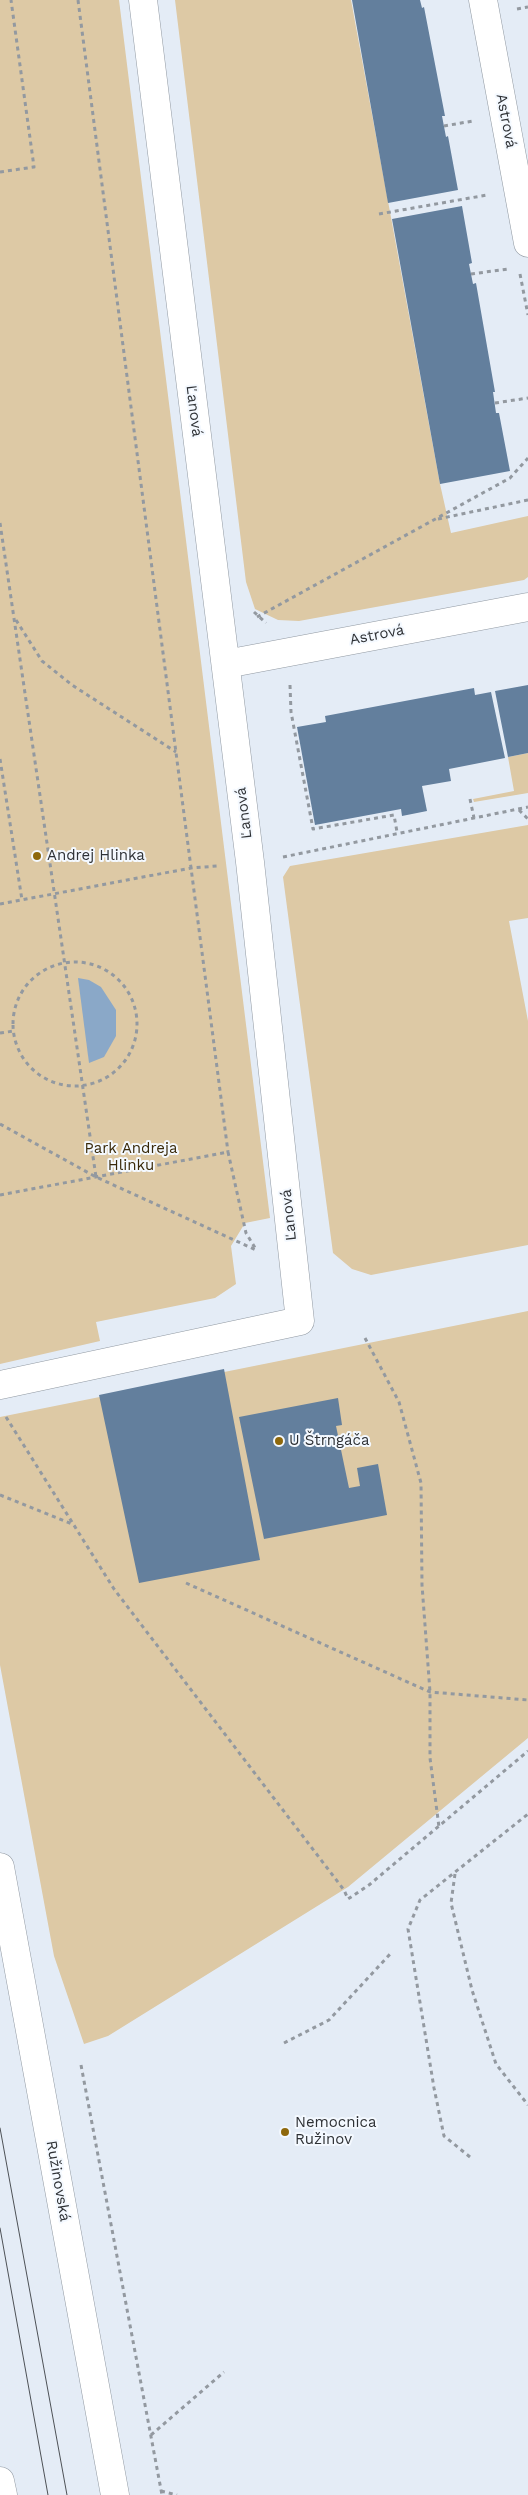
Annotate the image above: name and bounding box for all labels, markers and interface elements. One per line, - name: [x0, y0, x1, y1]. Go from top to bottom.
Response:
- street label: Astrová: [492, 92, 520, 150]
- street label: Ľanová: [182, 384, 206, 438]
- street label: Astrová: [348, 621, 406, 649]
- street label: Ľanová: [232, 786, 256, 840]
- place label: Andrej Hlinka: [47, 847, 145, 865]
- marker: Andrej Hlinka: [31, 850, 43, 862]
- park label: Park Andreja Hlinku: [85, 1140, 177, 1175]
- street label: Ľanová: [277, 1188, 301, 1242]
- place label: U Štrngáča: [289, 1432, 369, 1450]
- marker: U Štrngáča: [273, 1435, 285, 1447]
- place label: Nemocnica Ružinov: [295, 2114, 376, 2149]
- marker: Nemocnica Ružinov: [279, 2126, 291, 2138]
- street label: Ružinovská: [42, 2139, 74, 2223]

